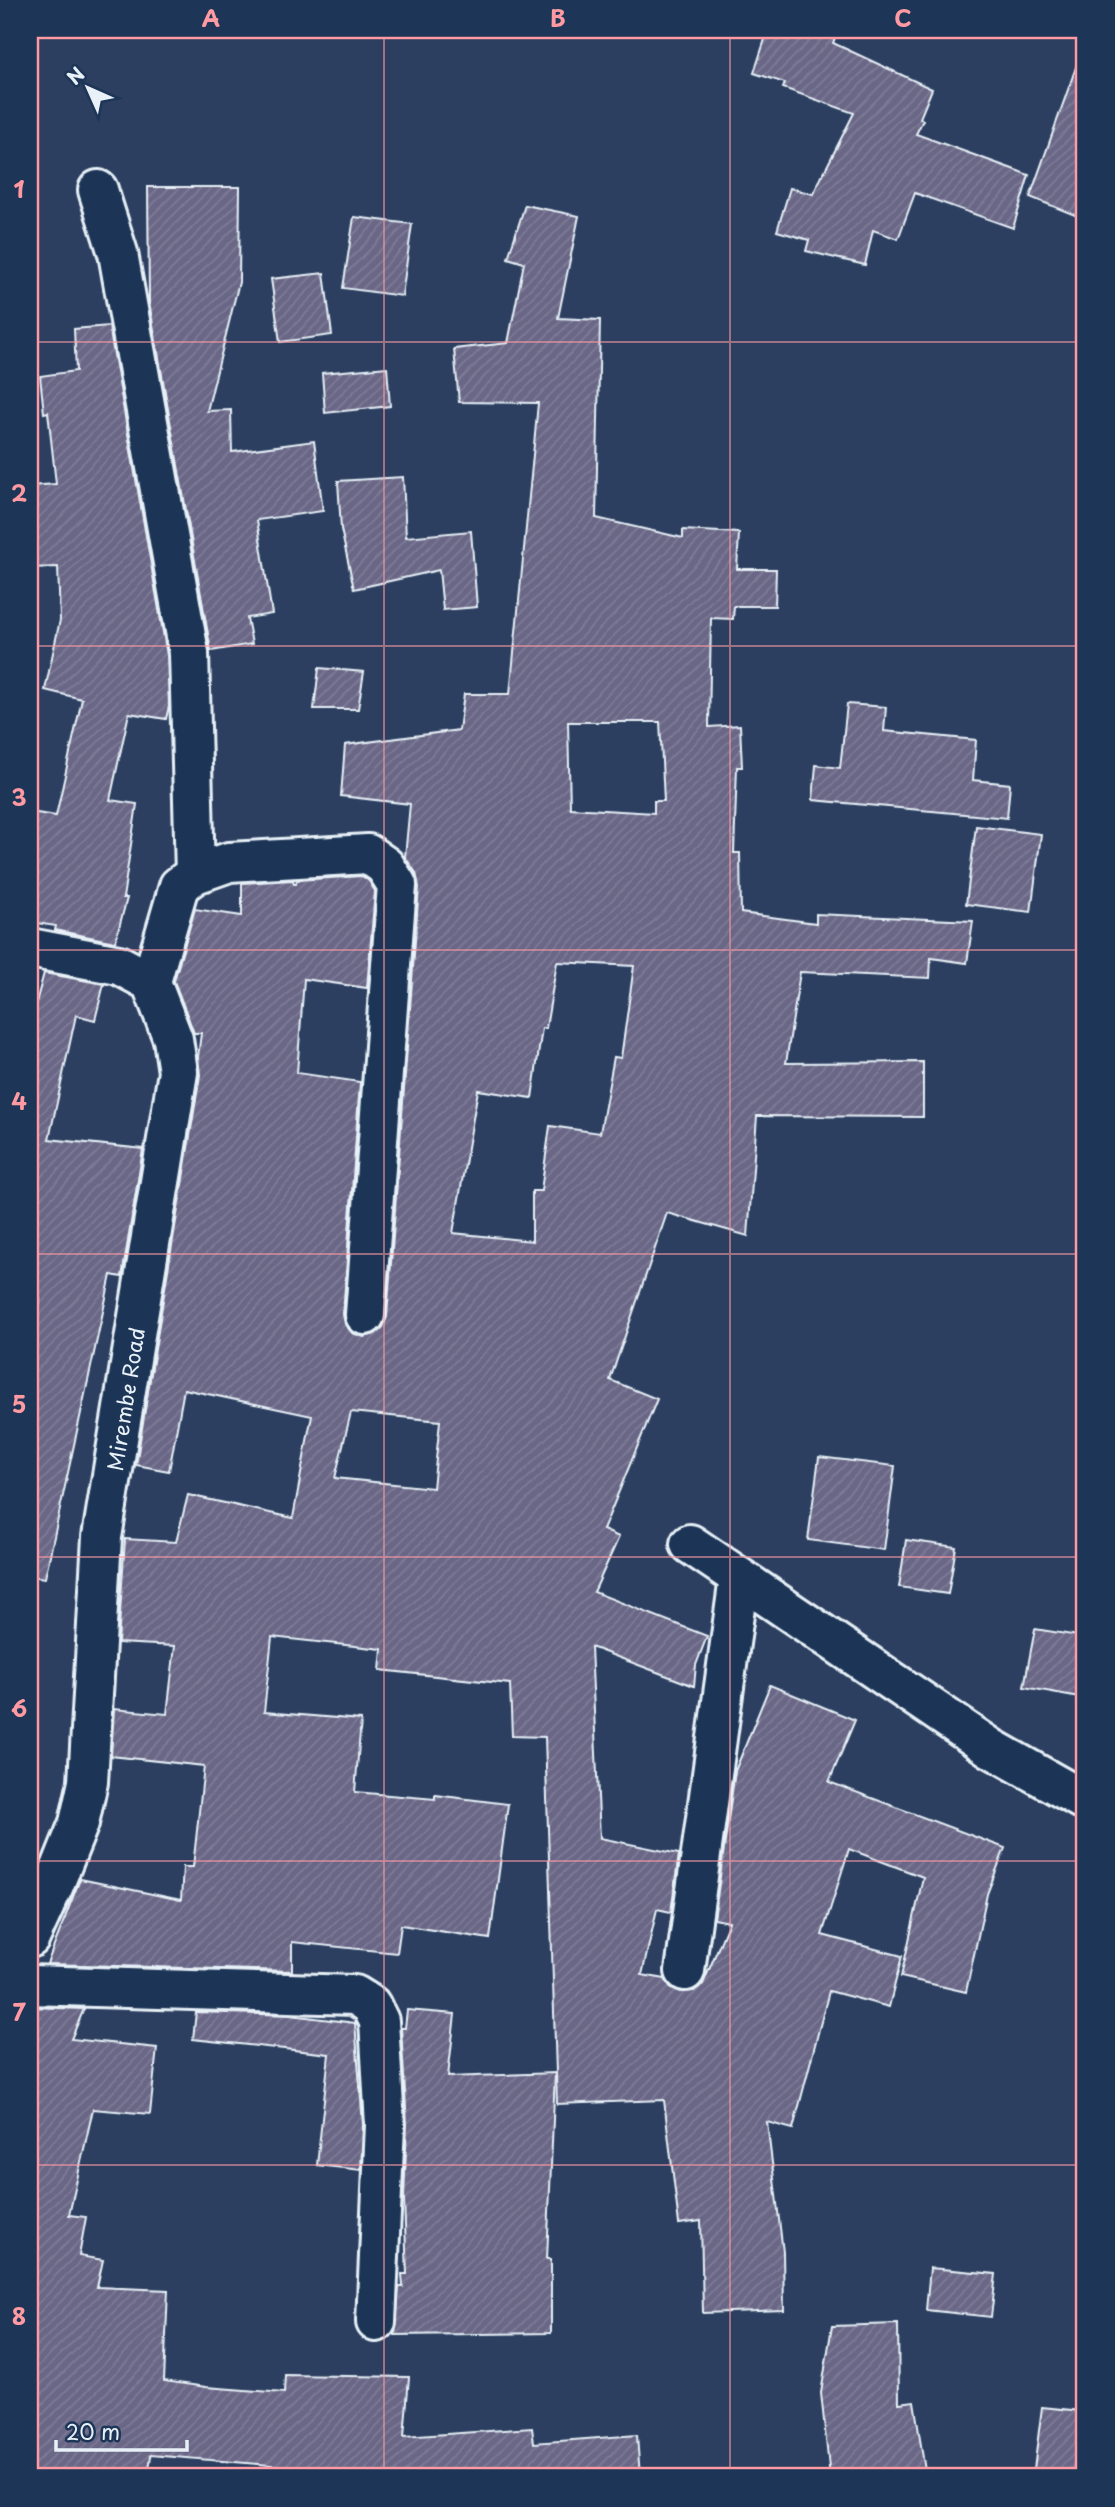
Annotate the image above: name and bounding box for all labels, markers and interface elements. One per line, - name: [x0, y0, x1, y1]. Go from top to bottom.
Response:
- text: A: [202, 0, 220, 35]
- text: B: [550, 0, 566, 35]
- text: C: [894, 0, 912, 35]
- north arrow: [52, 52, 122, 122]
- text: N: [60, 60, 90, 90]
- text: 1: [14, 171, 25, 206]
- text: 2: [11, 475, 27, 510]
- text: 3: [11, 779, 27, 814]
- text: 4: [11, 1083, 27, 1118]
- street label: Mirembe Road: [98, 1325, 152, 1473]
- text: 5: [12, 1386, 26, 1421]
- text: 6: [11, 1690, 27, 1725]
- text: 7: [12, 1994, 26, 2029]
- text: 8: [12, 2298, 26, 2333]
- scale bar: [56, 2409, 187, 2453]
- text: 20 m: [66, 2415, 120, 2447]

